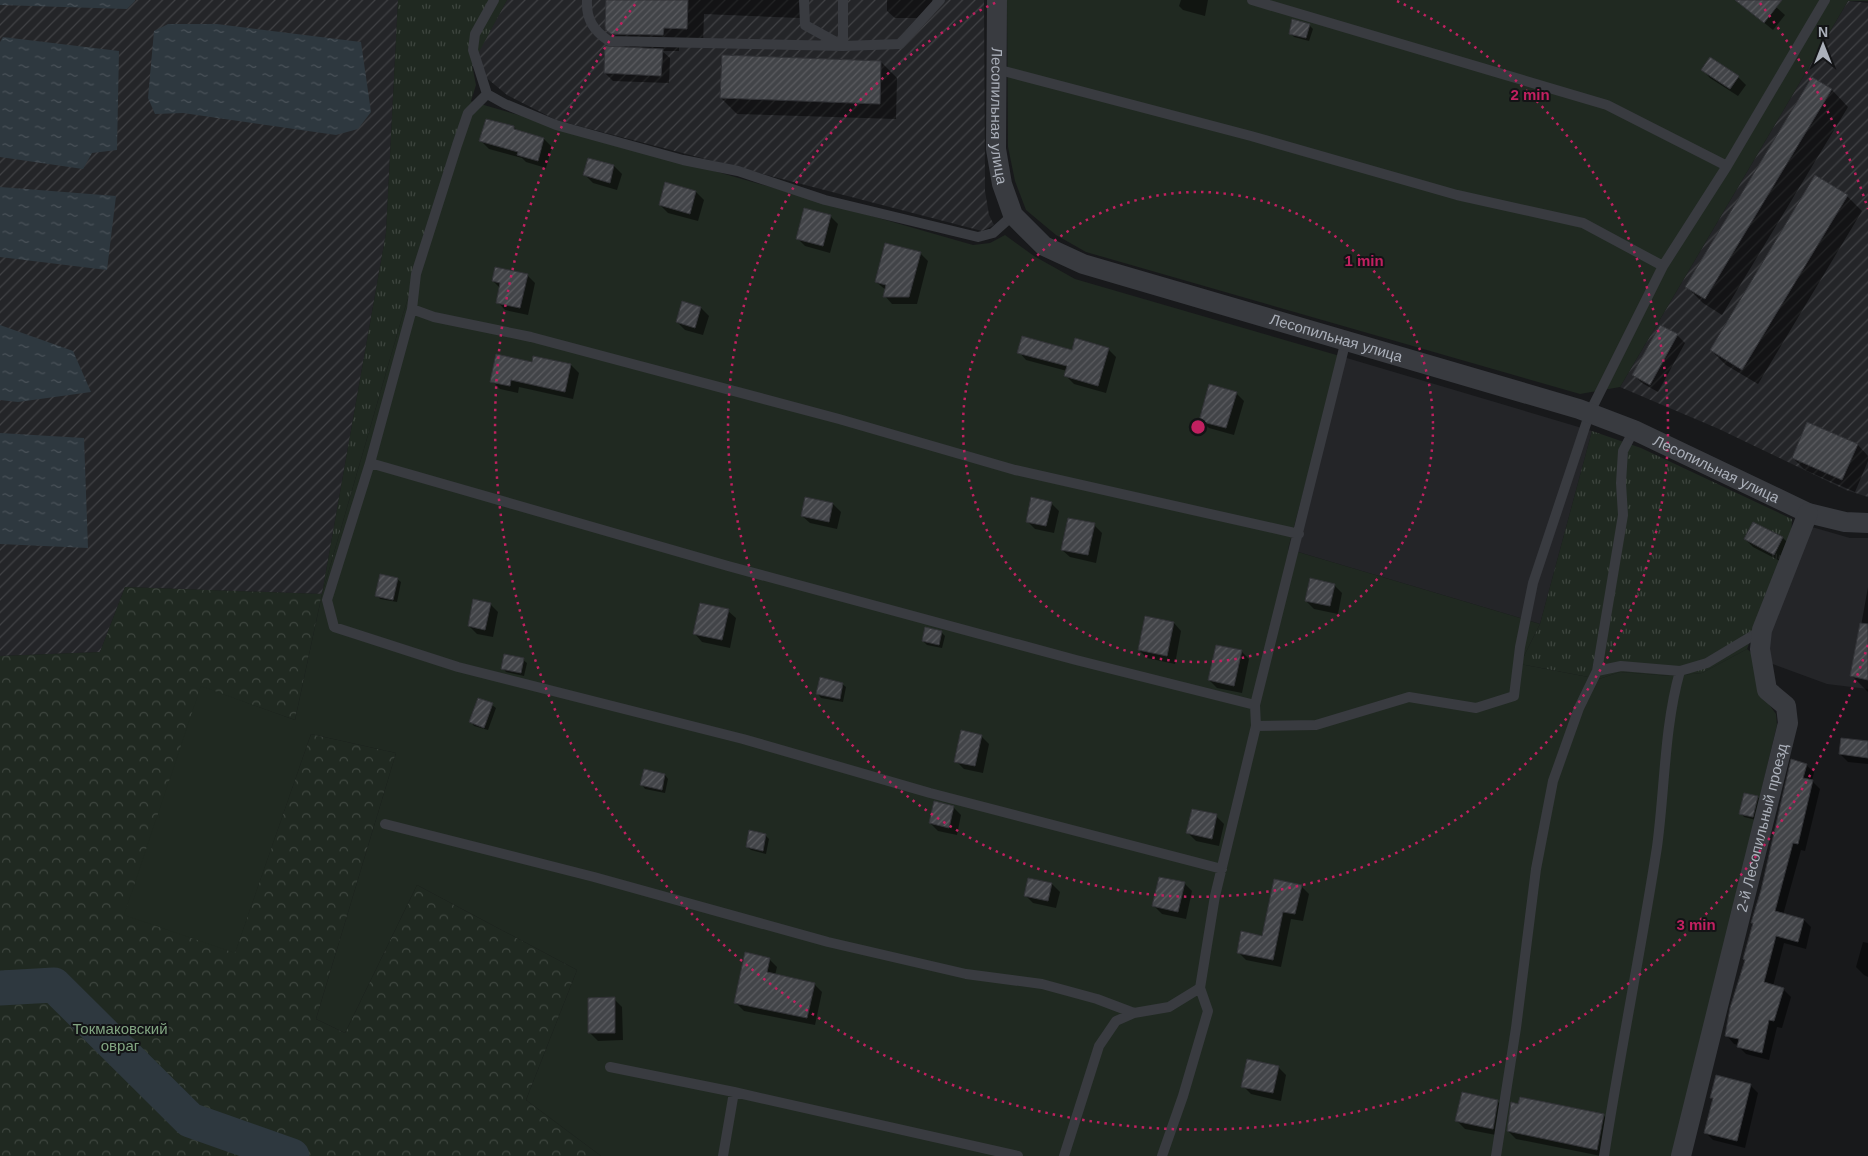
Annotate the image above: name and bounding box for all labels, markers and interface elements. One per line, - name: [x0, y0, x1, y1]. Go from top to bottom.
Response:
- north arrow: [1798, 20, 1848, 70]
- text: N: [1818, 24, 1828, 40]
- street label: Лесопильная улица: [988, 47, 1011, 186]
- text: 2 min: [1510, 86, 1550, 103]
- text: 1 min: [1344, 252, 1384, 269]
- street label: Лесопильная улица: [1268, 310, 1405, 365]
- centre of rings: [1189, 418, 1207, 436]
- street label: Лесопильная улица: [1651, 432, 1783, 506]
- street label: 2-й Лесопильный проезд: [1733, 742, 1791, 914]
- text: 3 min: [1676, 916, 1716, 933]
- park label: Токмаковский овраг: [72, 1020, 168, 1054]

